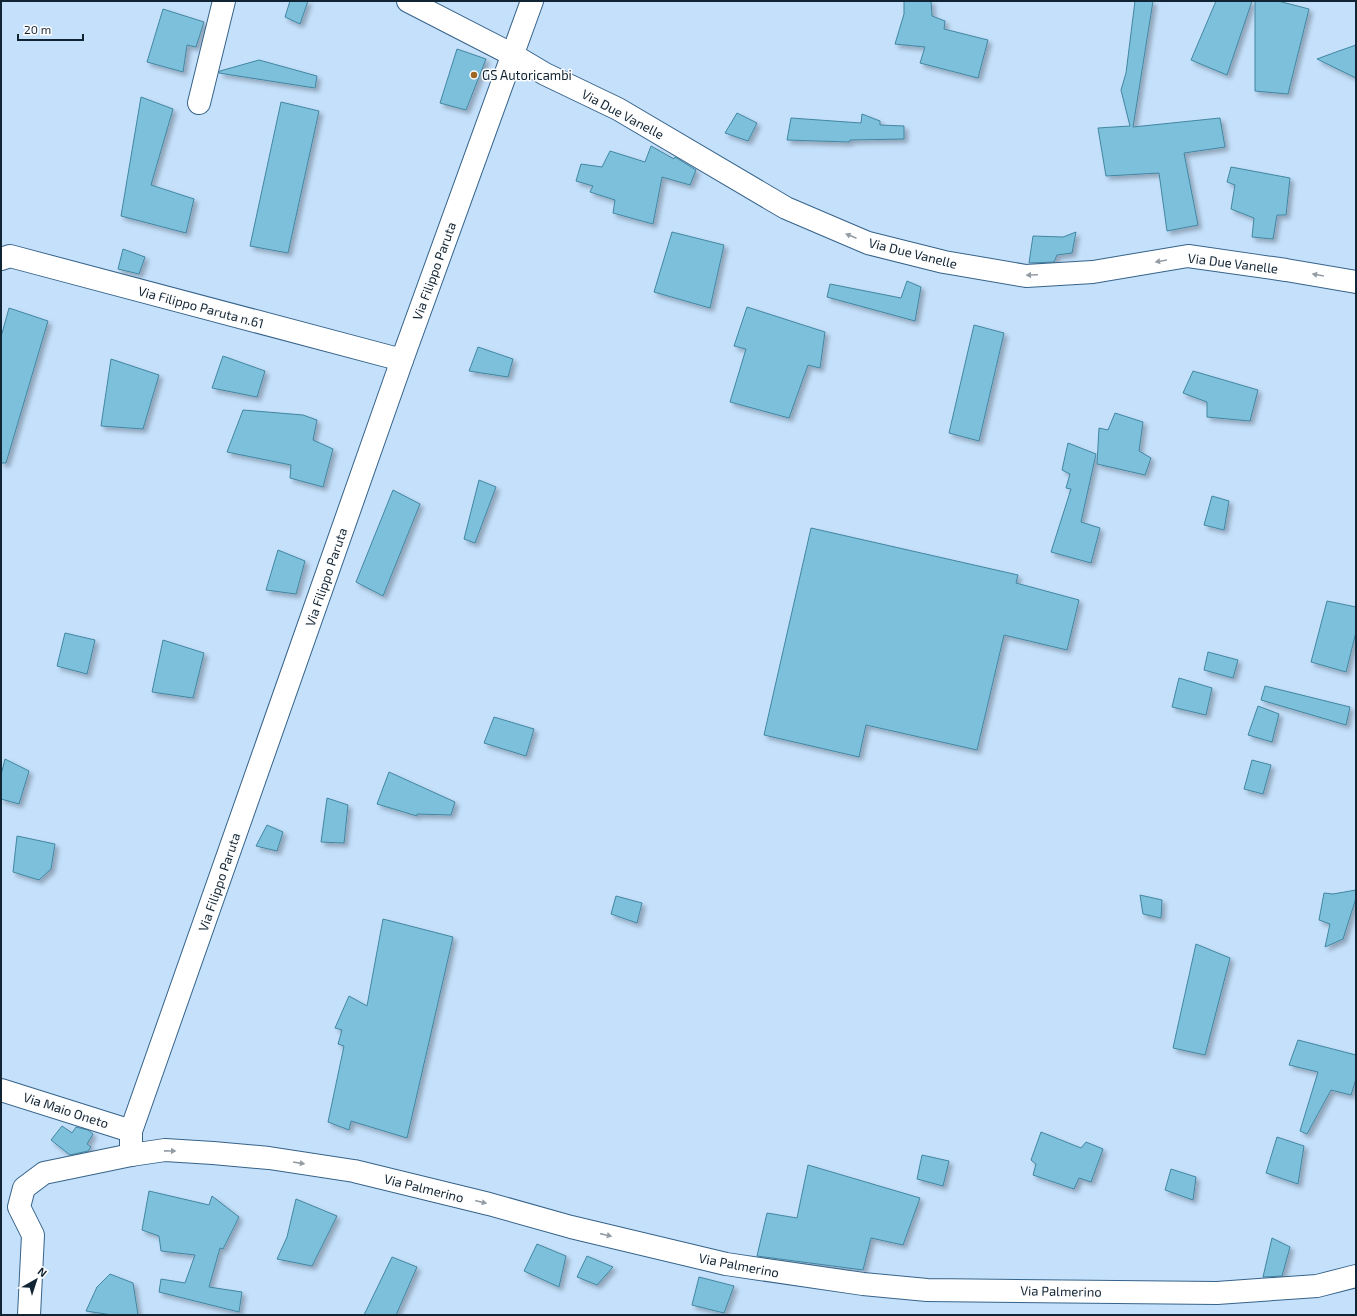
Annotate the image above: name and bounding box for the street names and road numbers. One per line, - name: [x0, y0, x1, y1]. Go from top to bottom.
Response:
- street label: Via Due Vanelle: [579, 86, 667, 142]
- street label: Via Filippo Paruta: [409, 220, 459, 322]
- street label: Via Due Vanelle: [867, 234, 959, 272]
- street label: Via Due Vanelle: [1187, 250, 1279, 276]
- street label: Via Filippo Paruta n.61: [136, 283, 266, 331]
- street label: Via Filippo Paruta: [302, 526, 350, 628]
- street label: Via Filippo Paruta: [195, 831, 243, 933]
- street label: Via Maio Oneto: [21, 1089, 111, 1131]
- street label: Via Palmerino: [383, 1170, 465, 1206]
- street label: Via Palmerino: [697, 1249, 781, 1281]
- street label: Via Palmerino: [1020, 1282, 1102, 1300]

